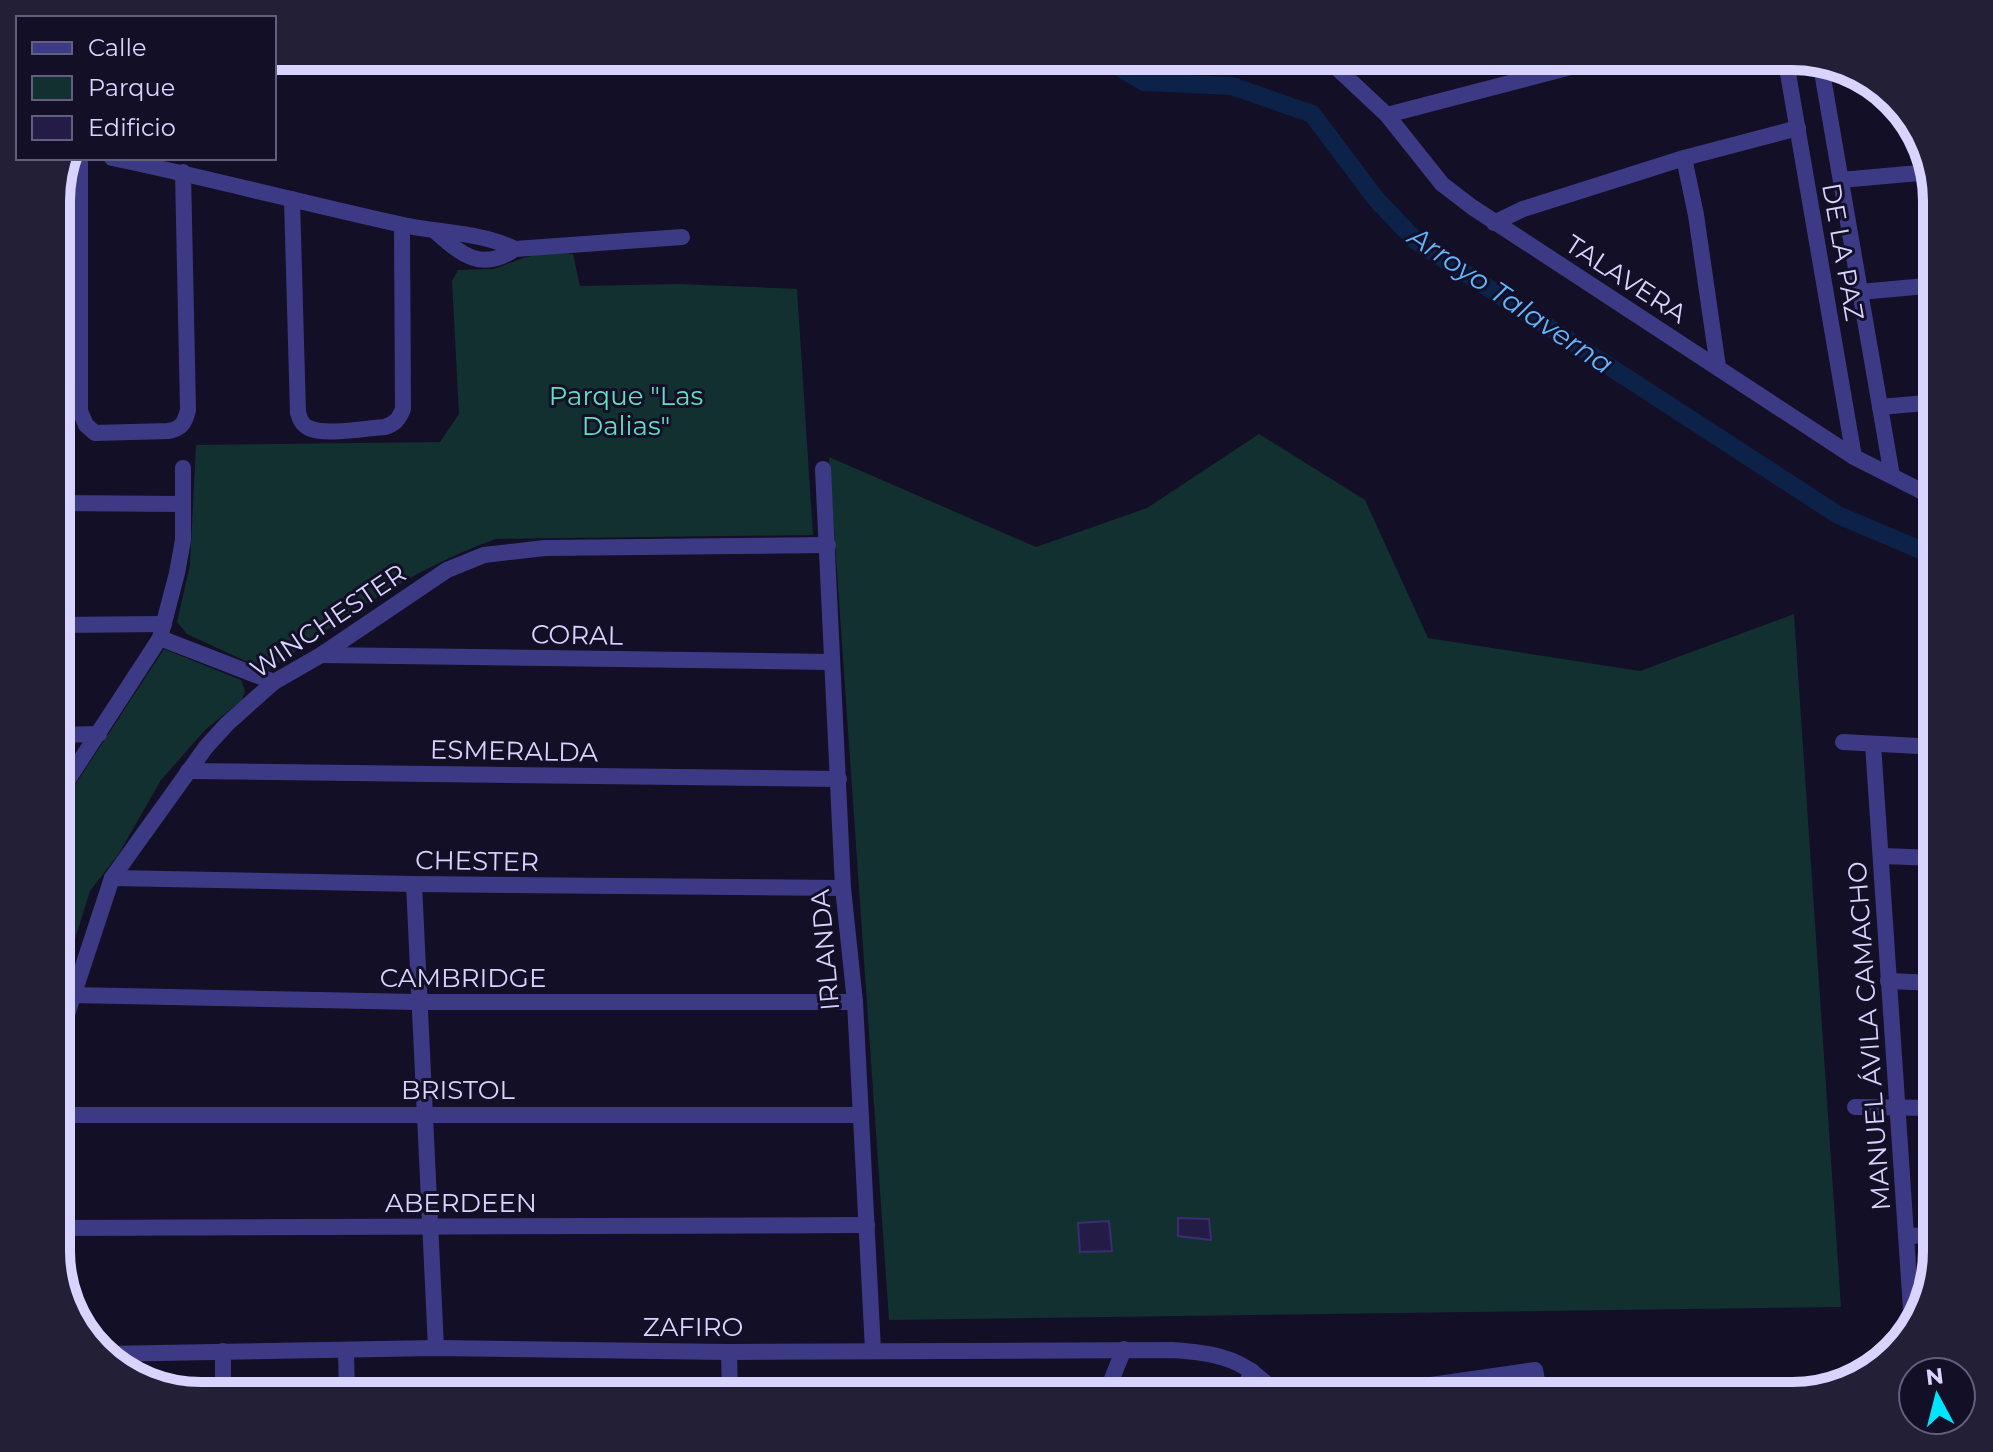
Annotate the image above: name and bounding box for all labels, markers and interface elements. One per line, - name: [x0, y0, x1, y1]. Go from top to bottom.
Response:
- legend: [16, 16, 276, 160]
- text: Calle: [88, 33, 146, 62]
- text: Parque: [88, 73, 175, 102]
- text: Edificio: [88, 113, 176, 142]
- street label: DE LA PAZ: [1815, 181, 1871, 324]
- water label: Arroyo Talaverna: [1401, 218, 1620, 381]
- street label: TALAVERA: [1559, 228, 1693, 330]
- park label: Parque "Las Dalias": [549, 380, 703, 442]
- street label: WINCHESTER: [244, 557, 412, 685]
- street label: CORAL: [531, 618, 624, 652]
- street label: ESMERALDA: [430, 734, 599, 768]
- street label: CHESTER: [415, 844, 539, 878]
- street label: MANUEL ÁVILA CAMACHO: [1841, 860, 1897, 1212]
- street label: IRLANDA: [804, 888, 846, 1012]
- street label: CAMBRIDGE: [380, 962, 546, 994]
- street label: BRISTOL: [401, 1074, 516, 1106]
- street label: ABERDEEN: [385, 1187, 537, 1219]
- street label: ZAFIRO: [643, 1311, 743, 1343]
- north arrow: [1897, 1356, 1977, 1436]
- text: N: [1924, 1362, 1945, 1391]

